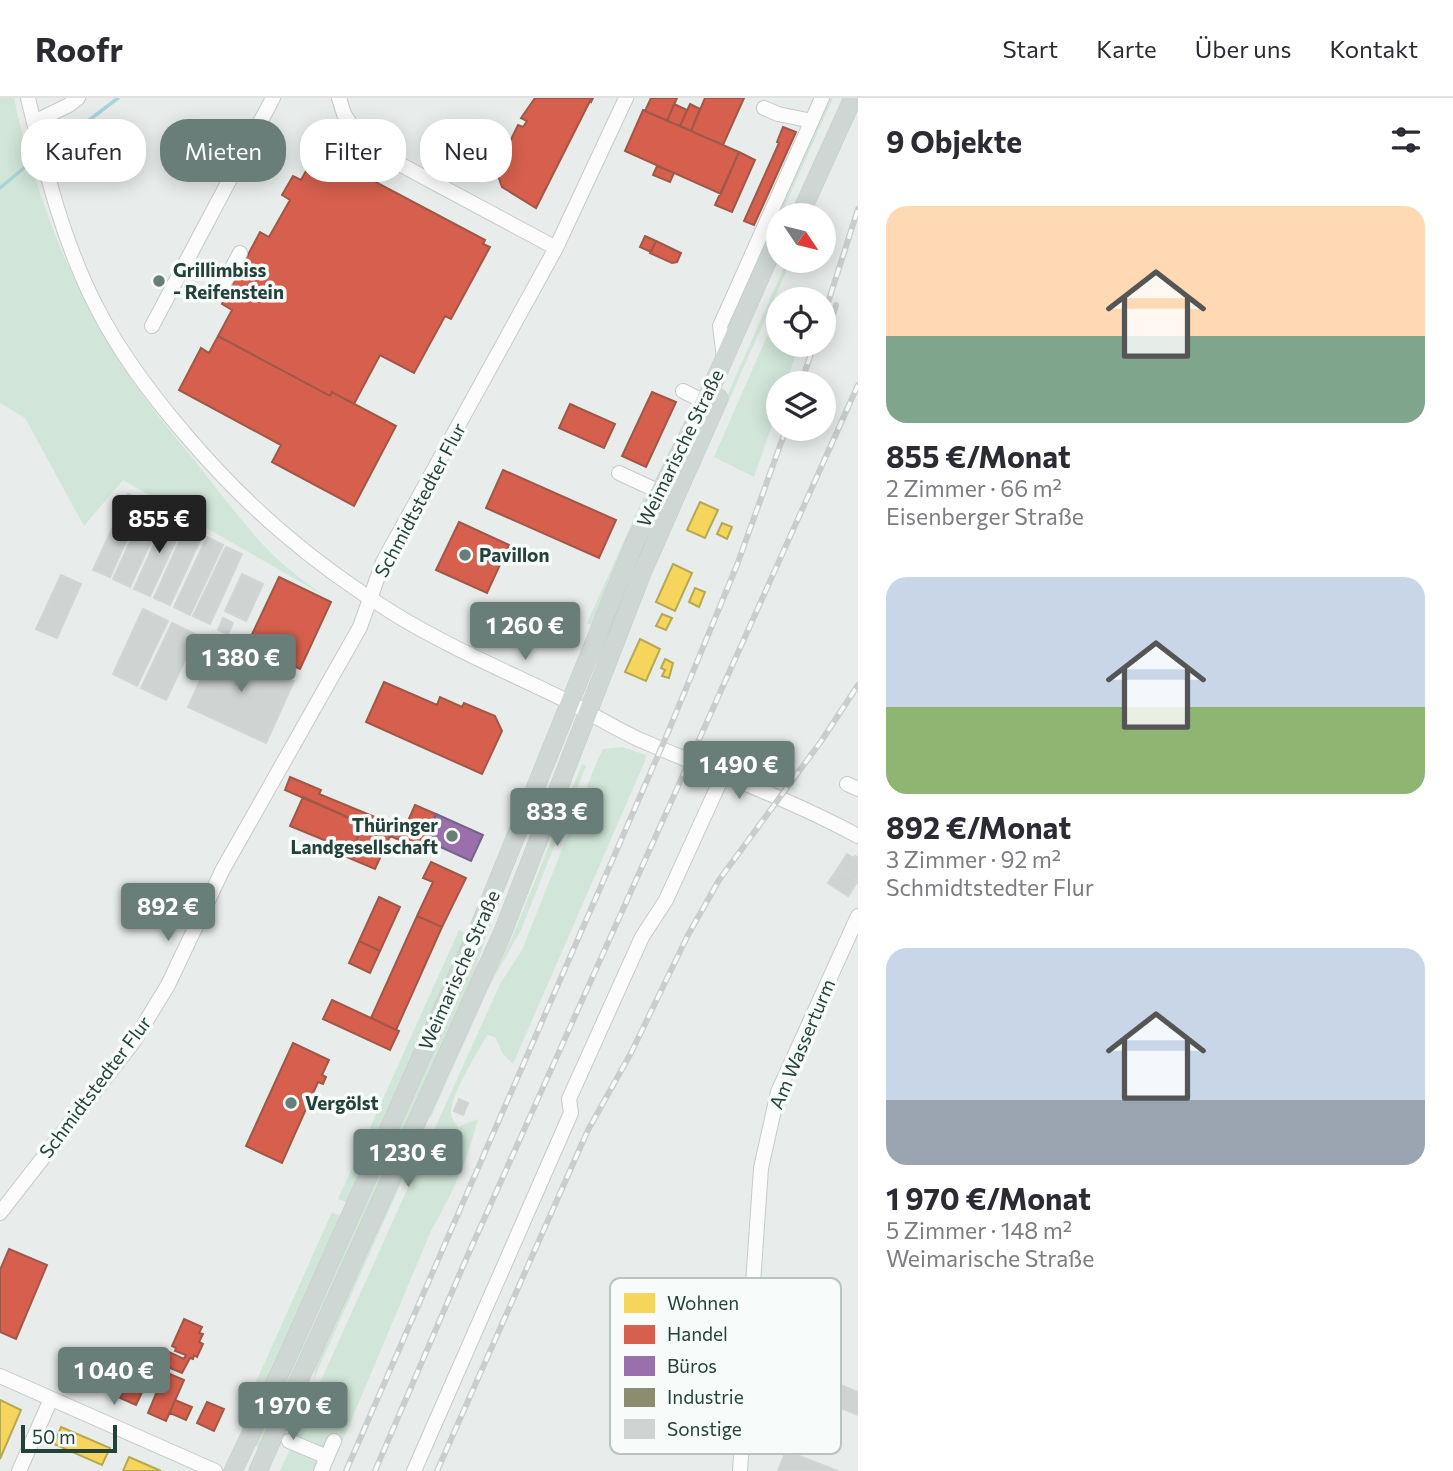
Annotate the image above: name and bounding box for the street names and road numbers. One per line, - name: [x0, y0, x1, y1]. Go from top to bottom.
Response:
- street label: Weimarische Straße: [631, 365, 728, 530]
- street label: Schmidtstedter Flur: [369, 418, 470, 581]
- street label: Weimarische Straße: [413, 886, 504, 1053]
- street label: Am Wasserturm: [764, 975, 839, 1112]
- street label: Schmidtstedter Flur: [34, 1011, 156, 1162]

